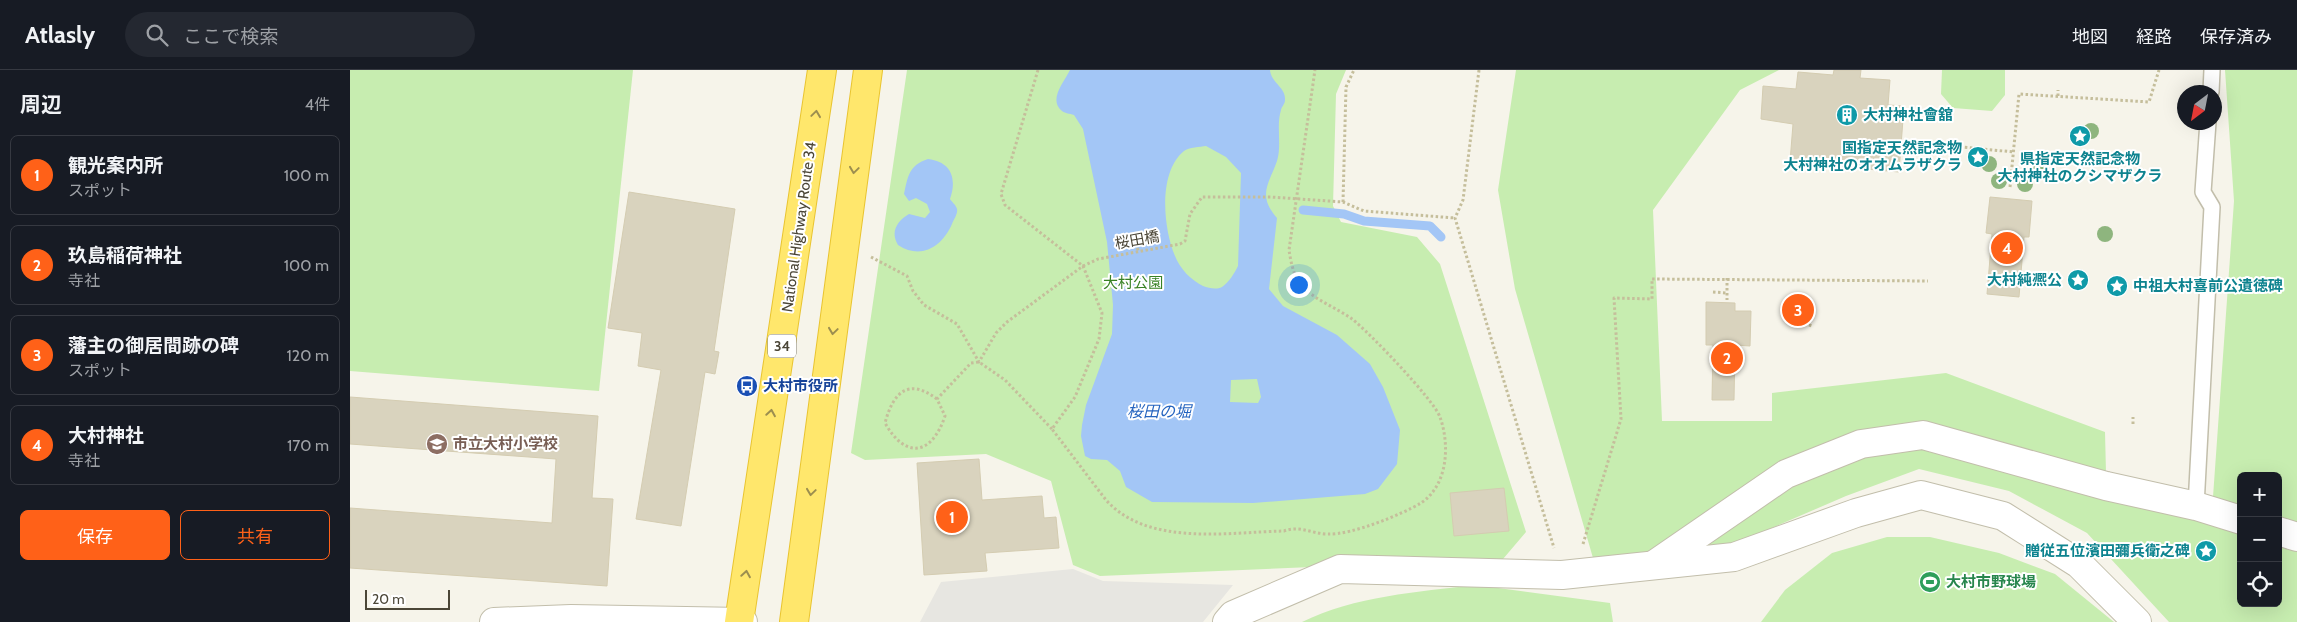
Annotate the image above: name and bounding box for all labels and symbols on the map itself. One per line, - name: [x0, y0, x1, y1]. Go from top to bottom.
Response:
- north arrow: [2177, 85, 2222, 130]
- building icon: 大村神社會舘: [1835, 103, 1859, 127]
- place label: 大村神社會舘: [1863, 106, 1953, 124]
- one-way arrow: [810, 110, 821, 118]
- place icon: 県指定天然記念物 大村神社のクシマザクラ: [2068, 124, 2092, 148]
- place label: 国指定天然記念物 大村神社のオオムラザクラ: [1783, 139, 1962, 174]
- street label: National Highway Route 34: [778, 140, 820, 313]
- place icon: 国指定天然記念物 大村神社のオオムラザクラ: [1966, 145, 1990, 169]
- place label: 県指定天然記念物 大村神社のクシマザクラ: [1997, 150, 2163, 185]
- one-way arrow: [849, 167, 860, 175]
- street label: 桜田橋: [1113, 227, 1161, 253]
- pin: 4: [1991, 229, 2023, 267]
- place icon: 大村純凞公: [2066, 268, 2090, 292]
- place label: 大村純凞公: [1987, 271, 2062, 289]
- your location: [1286, 272, 1312, 298]
- park label: 大村公園: [1103, 274, 1163, 292]
- place icon: 中祖大村喜前公遺徳碑: [2105, 274, 2129, 298]
- place label: 中祖大村喜前公遺徳碑: [2133, 277, 2283, 295]
- pin: 3: [1782, 291, 1814, 329]
- one-way arrow: [828, 327, 838, 336]
- road number: 34: [768, 334, 796, 358]
- pin: 2: [1711, 339, 1743, 377]
- bus stop icon: 大村市役所: [735, 374, 759, 398]
- place label: 大村市役所: [763, 377, 838, 395]
- water label: 桜田の堀: [1127, 402, 1194, 421]
- one-way arrow: [766, 409, 776, 418]
- school or university icon: 市立大村小学校: [425, 432, 449, 456]
- place label: 市立大村小学校: [453, 435, 558, 453]
- one-way arrow: [806, 489, 817, 497]
- pin: 1: [936, 498, 968, 536]
- place icon: 贈従五位濱田彌兵衛之碑: [2194, 539, 2218, 563]
- place label: 贈従五位濱田彌兵衛之碑: [2025, 542, 2190, 560]
- one-way arrow: [741, 569, 751, 578]
- sports icon: 大村市野球場: [1918, 570, 1942, 594]
- place label: 大村市野球場: [1946, 573, 2036, 591]
- scale bar: [365, 587, 450, 610]

